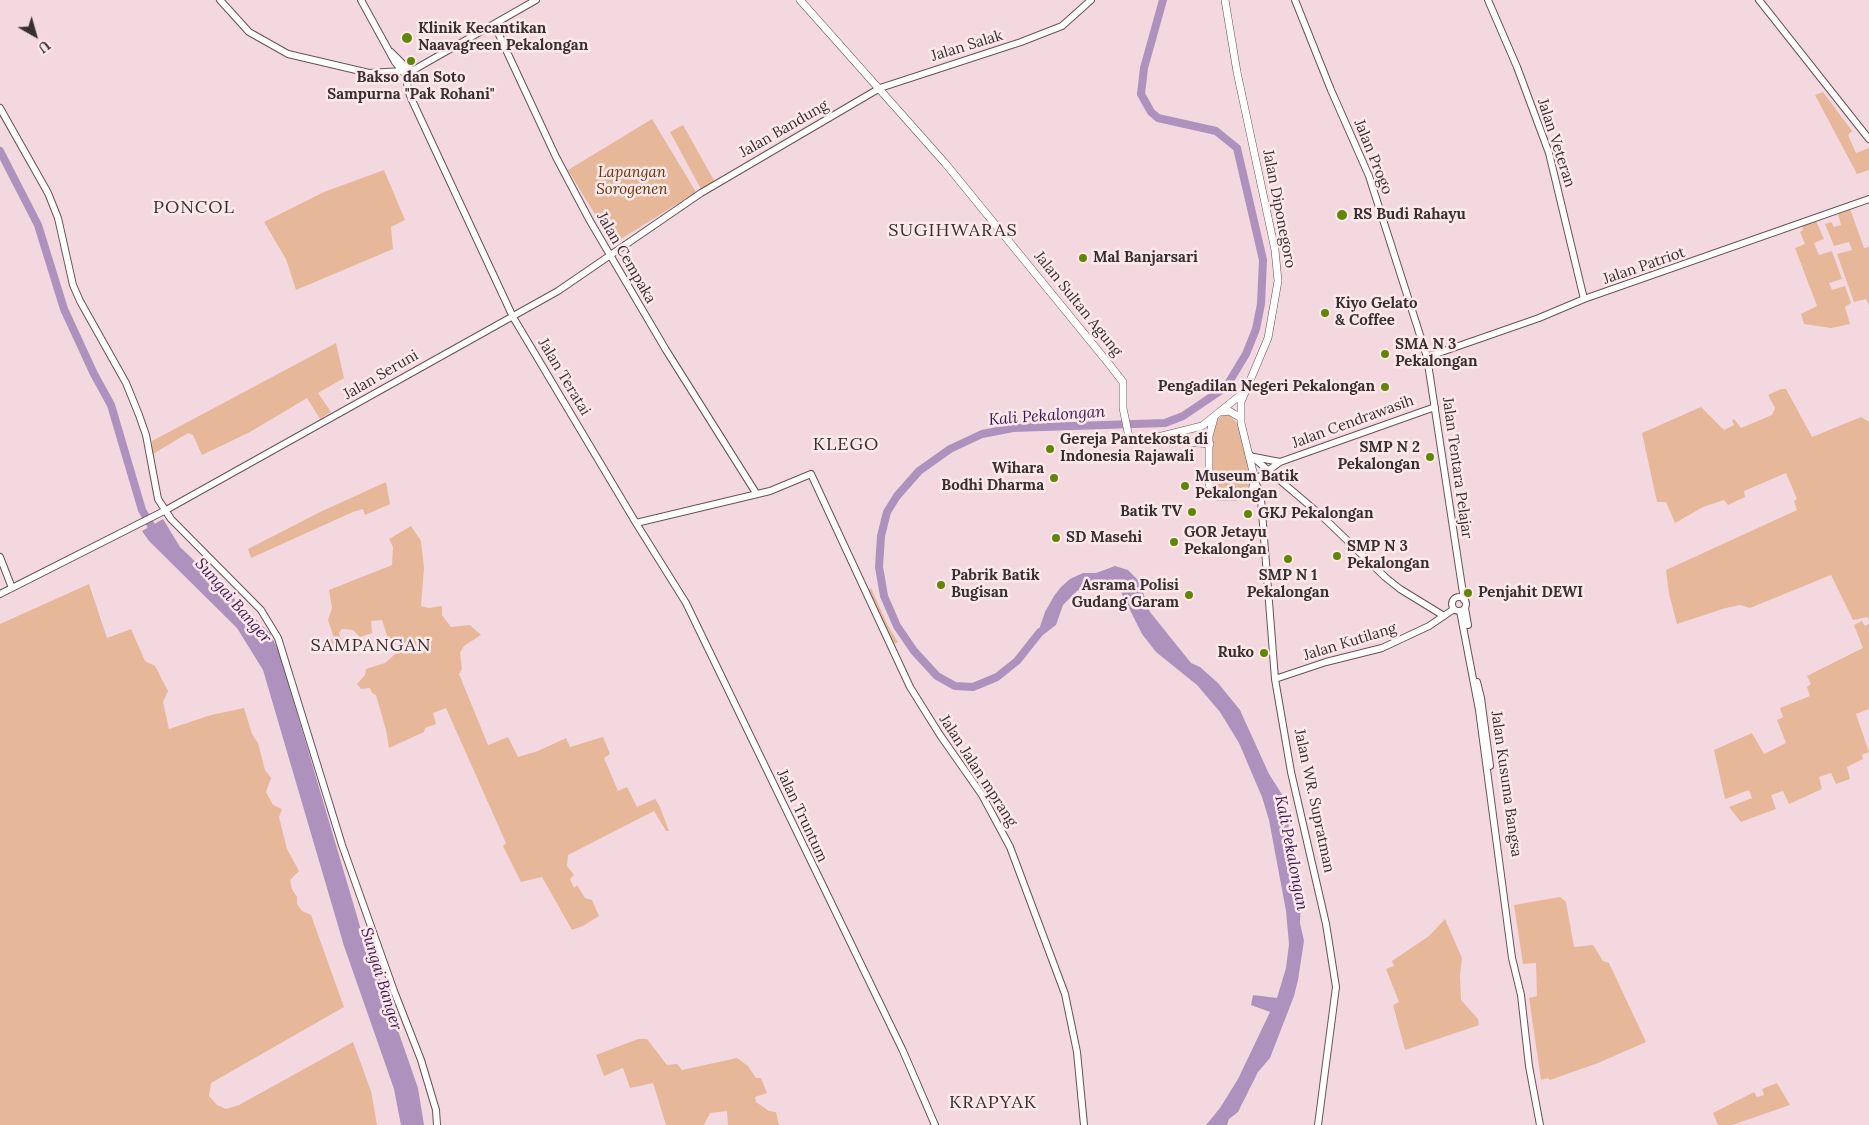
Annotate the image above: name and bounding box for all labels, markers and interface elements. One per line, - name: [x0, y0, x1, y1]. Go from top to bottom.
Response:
- north arrow: [10, 10, 60, 60]
- place label: Klinik Kecantikan Naavagreen Pekalongan: [418, 20, 588, 55]
- street label: Jalan Salak: [929, 27, 1005, 65]
- marker: Klinik Kecantikan Naavagreen Pekalongan: [400, 31, 414, 45]
- text: U: [35, 36, 54, 57]
- marker: Bakso dan Soto Sampurna "Pak Rohani": [405, 55, 417, 67]
- place label: Bakso dan Soto Sampurna "Pak Rohani": [327, 69, 495, 104]
- street label: Jalan Bandung: [736, 96, 832, 162]
- street label: Jalan Veteran: [1533, 96, 1579, 190]
- street label: Jalan Progo: [1350, 117, 1396, 197]
- street label: Jalan Diponegoro: [1259, 148, 1299, 270]
- park label: Lapangan Sorogenen: [596, 164, 668, 199]
- district label: PONCOL: [152, 197, 236, 219]
- place label: RS Budi Rahayu: [1353, 206, 1466, 224]
- marker: RS Budi Rahayu: [1335, 208, 1349, 222]
- street label: Jalan Cempaka: [593, 209, 659, 307]
- district label: SUGIHWARAS: [887, 220, 1019, 242]
- street label: Jalan Patriot: [1601, 244, 1687, 288]
- street label: Jalan Sultan Agung: [1030, 248, 1126, 360]
- place label: Mal Banjarsari: [1093, 249, 1198, 267]
- marker: Mal Banjarsari: [1077, 252, 1089, 264]
- place label: Kiyo Gelato & Coffee: [1335, 295, 1418, 330]
- marker: Kiyo Gelato & Coffee: [1319, 307, 1331, 319]
- street label: Jalan Teratai: [534, 335, 594, 419]
- place label: SMA N 3 Pekalongan: [1395, 336, 1478, 371]
- street label: Jalan Seruni: [340, 346, 422, 404]
- marker: SMA N 3 Pekalongan: [1379, 348, 1391, 360]
- place label: Pengadilan Negeri Pekalongan: [1158, 378, 1375, 396]
- marker: Pengadilan Negeri Pekalongan: [1379, 381, 1391, 393]
- street label: Jalan Cendrawasih: [1290, 392, 1416, 452]
- street label: Jalan Tentara Pelajar: [1438, 396, 1476, 540]
- water label: Kali Pekalongan: [988, 402, 1106, 430]
- place label: Gereja Pantekosta di Indonesia Rajawali: [1060, 431, 1208, 466]
- district label: KLEGO: [812, 434, 880, 456]
- place label: SMP N 2 Pekalongan: [1337, 439, 1420, 474]
- marker: Gereja Pantekosta di Indonesia Rajawali: [1044, 443, 1056, 455]
- marker: SMP N 2 Pekalongan: [1424, 451, 1436, 463]
- place label: Wihara Bodhi Dharma: [941, 460, 1044, 495]
- place label: Museum Batik Pekalongan: [1195, 468, 1299, 503]
- marker: Wihara Bodhi Dharma: [1048, 472, 1060, 484]
- marker: Museum Batik Pekalongan: [1179, 480, 1191, 492]
- place label: Batik TV: [1120, 503, 1182, 521]
- place label: GKJ Pekalongan: [1258, 505, 1373, 523]
- marker: Batik TV: [1186, 506, 1198, 518]
- marker: GKJ Pekalongan: [1242, 508, 1254, 520]
- place label: GOR Jetayu Pekalongan: [1184, 524, 1267, 559]
- place label: SD Masehi: [1066, 529, 1142, 547]
- marker: SD Masehi: [1050, 532, 1062, 544]
- marker: GOR Jetayu Pekalongan: [1168, 536, 1180, 548]
- place label: SMP N 3 Pekalongan: [1347, 538, 1430, 573]
- marker: SMP N 3 Pekalongan: [1331, 550, 1343, 562]
- marker: SMP N 1 Pekalongan: [1282, 553, 1294, 565]
- water label: Sungai Banger: [191, 554, 275, 648]
- place label: Pabrik Batik Bugisan: [951, 567, 1040, 602]
- place label: SMP N 1 Pekalongan: [1247, 567, 1329, 602]
- place label: Asrama Polisi Gudang Garam: [1072, 577, 1179, 612]
- marker: Pabrik Batik Bugisan: [935, 579, 947, 591]
- place label: Penjahit DEWI: [1478, 584, 1583, 602]
- marker: Penjahit DEWI: [1462, 587, 1474, 599]
- marker: Asrama Polisi Gudang Garam: [1183, 589, 1195, 601]
- street label: Jalan Kutilang: [1301, 619, 1399, 665]
- district label: SAMPANGAN: [309, 635, 433, 657]
- place label: Ruko: [1218, 644, 1254, 662]
- marker: Ruko: [1258, 647, 1270, 659]
- street label: Jalan Kusuma Bangsa: [1487, 710, 1525, 858]
- street label: Jalan Jalan mprang: [935, 712, 1021, 830]
- street label: Jalan WR. Supratman: [1290, 728, 1338, 874]
- street label: Jalan Truntum: [773, 767, 831, 865]
- water label: Kali Pekalongan: [1270, 794, 1312, 912]
- water label: Sungai Banger: [356, 925, 406, 1033]
- district label: KRAPYAK: [948, 1092, 1038, 1114]

